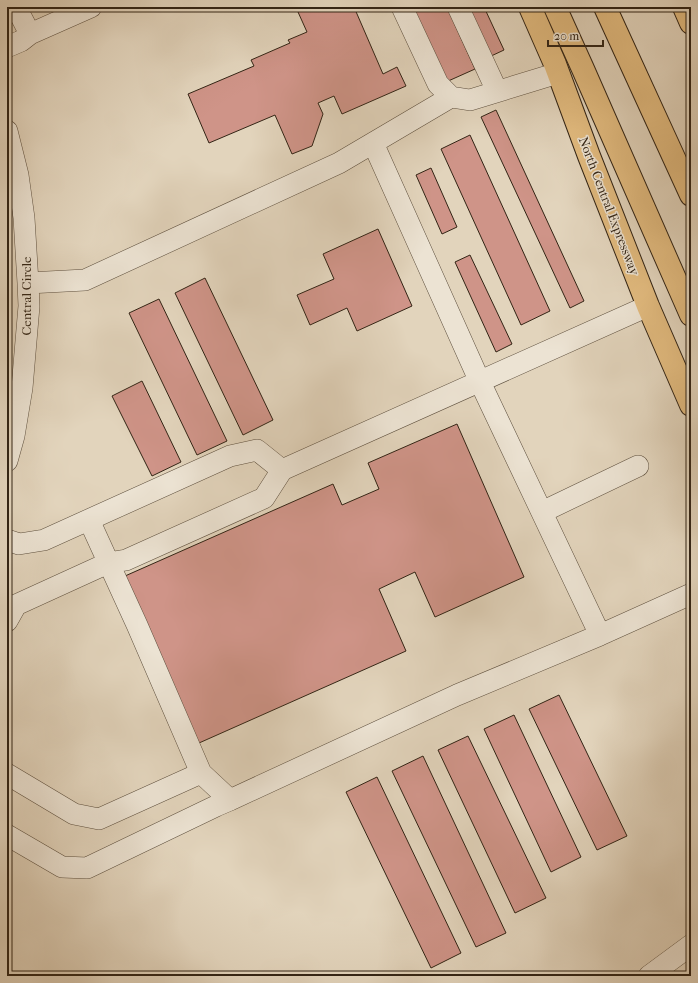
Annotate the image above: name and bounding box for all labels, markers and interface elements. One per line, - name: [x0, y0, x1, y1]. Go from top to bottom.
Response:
- scale bar: [548, 22, 603, 48]
- text: 20 m: [554, 29, 579, 43]
- street label: North Central Expressway: [576, 135, 643, 278]
- street label: Central Circle: [19, 256, 34, 335]

